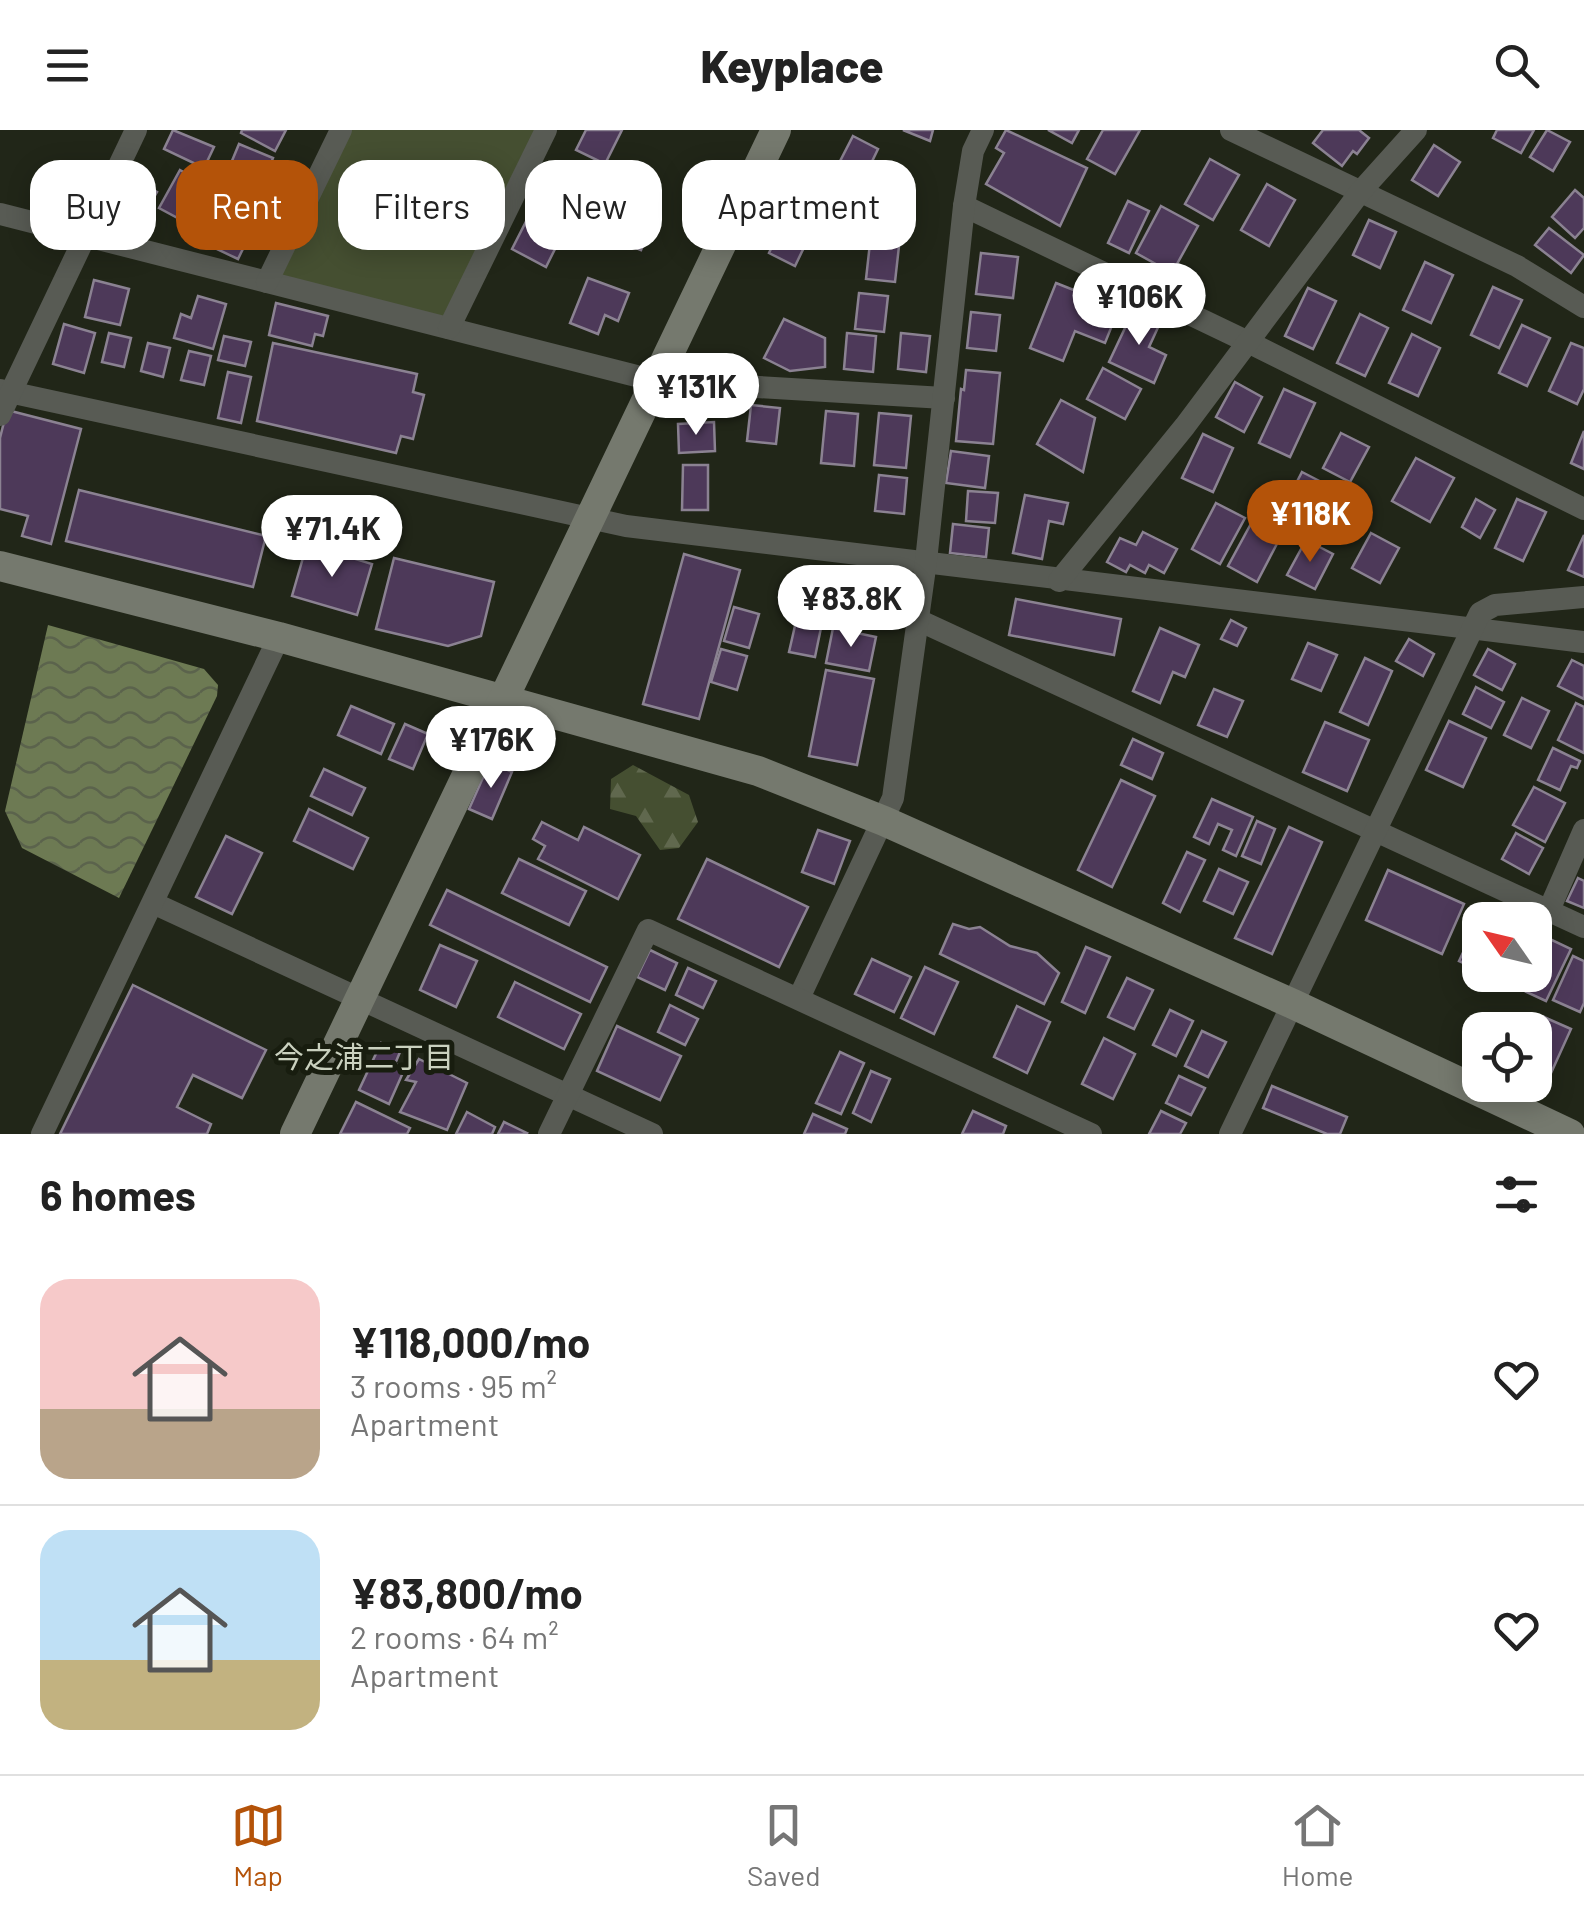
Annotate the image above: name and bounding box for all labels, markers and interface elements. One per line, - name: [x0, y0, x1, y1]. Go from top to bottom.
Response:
- icon: menu: [40, 38, 95, 93]
- text: Keyplace: [700, 38, 884, 92]
- icon: search: [1489, 38, 1544, 93]
- chip: Buy: [30, 160, 156, 250]
- chip: Rent: [176, 160, 318, 250]
- chip: Filters: [338, 160, 505, 250]
- chip: New: [525, 160, 662, 250]
- chip: Apartment: [682, 160, 916, 250]
- pin: ¥106K: [1069, 263, 1209, 348]
- text: ¥106K: [1095, 276, 1183, 314]
- pin: ¥131K: [626, 353, 766, 438]
- text: ¥131K: [655, 366, 737, 404]
- pin: ¥118K: [1240, 480, 1380, 565]
- text: ¥118K: [1269, 493, 1351, 531]
- pin: ¥71.4K: [251, 495, 413, 580]
- text: ¥71.4K: [283, 508, 381, 546]
- pin: ¥83.8K: [770, 565, 932, 650]
- text: ¥83.8K: [800, 578, 902, 616]
- pin: ¥176K: [421, 706, 561, 791]
- text: ¥176K: [448, 719, 534, 757]
- north arrow: [1462, 902, 1552, 992]
- map controls: [1462, 902, 1552, 1102]
- button: locate: [1462, 1012, 1552, 1102]
- district label: 今之浦二丁目: [274, 1038, 454, 1074]
- icon: filters: [1489, 1167, 1544, 1222]
- text: 6 homes: [40, 1169, 196, 1219]
- text: ¥118,000/mo: [350, 1316, 590, 1366]
- icon: home: [120, 1319, 240, 1439]
- icon: heart: [1489, 1352, 1544, 1407]
- text: 3 rooms · 95 m²: [350, 1366, 557, 1404]
- text: Apartment: [350, 1404, 499, 1442]
- text: ¥83,800/mo: [350, 1567, 583, 1617]
- icon: home: [120, 1570, 240, 1690]
- icon: heart: [1489, 1603, 1544, 1658]
- text: 2 rooms · 64 m²: [350, 1617, 559, 1655]
- text: Apartment: [350, 1655, 499, 1693]
- tab: Map: [231, 1798, 286, 1892]
- tab: Saved: [747, 1798, 821, 1892]
- tab: Home: [1282, 1798, 1353, 1892]

